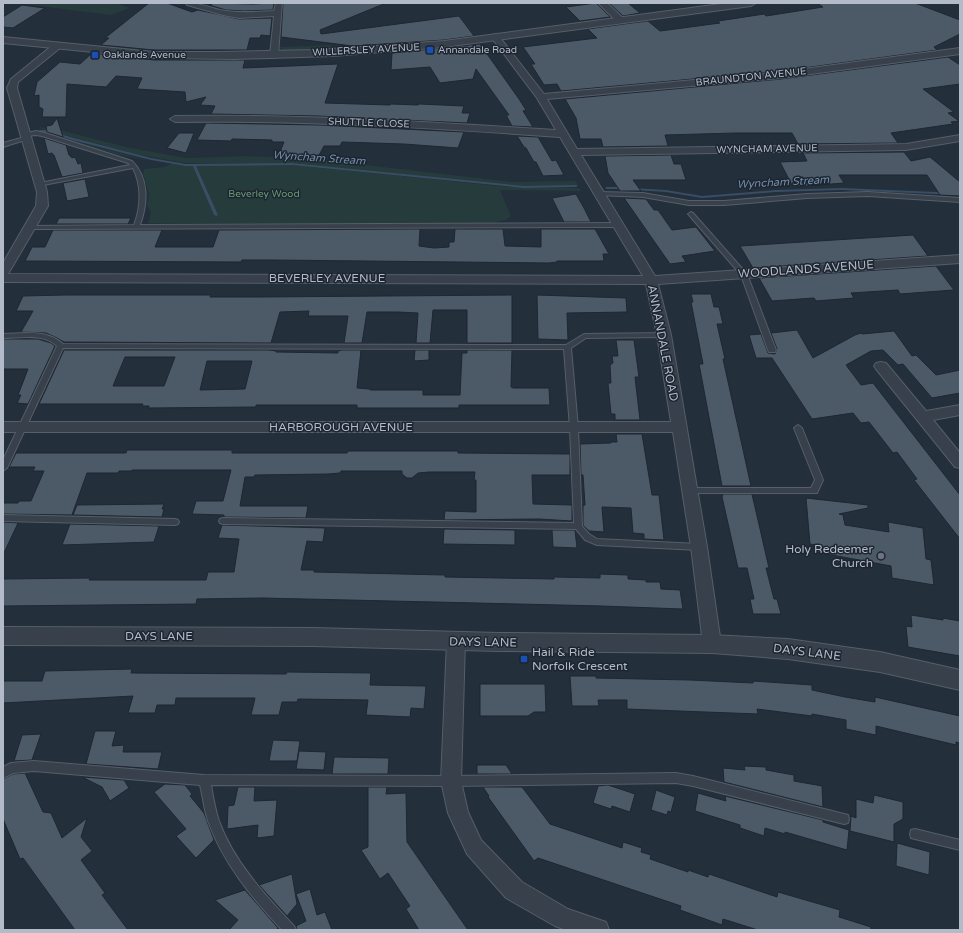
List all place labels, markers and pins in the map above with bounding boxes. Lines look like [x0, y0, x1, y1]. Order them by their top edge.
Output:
place label: Annandale Road [438, 44, 517, 56]
marker: Annandale Road [425, 45, 435, 55]
place label: Oaklands Avenue [103, 49, 186, 61]
marker: Oaklands Avenue [90, 50, 100, 60]
place label: Holy Redeemer Church [785, 542, 873, 570]
marker: Holy Redeemer Church [876, 551, 886, 561]
place label: Hail & Ride Norfolk Crescent [532, 645, 628, 673]
marker: Hail & Ride Norfolk Crescent [519, 654, 529, 664]

